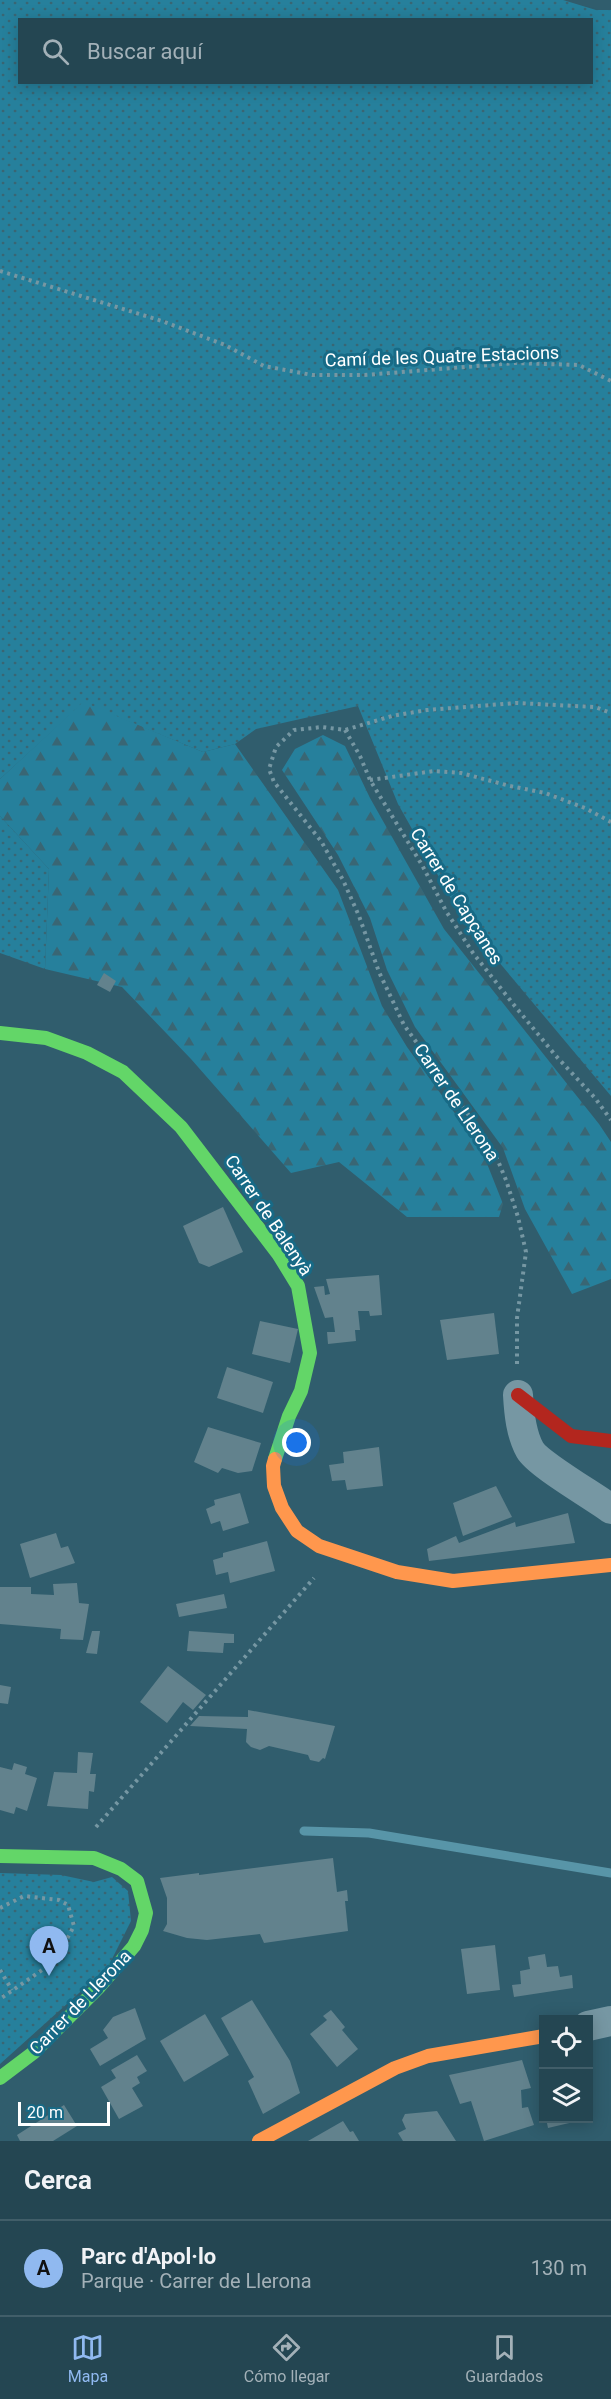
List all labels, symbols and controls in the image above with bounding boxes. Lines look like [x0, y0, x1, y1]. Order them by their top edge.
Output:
search box [18, 18, 593, 84]
icon: search [39, 35, 72, 68]
text: Buscar aquí [87, 39, 203, 64]
street label: Camí de les Quatre Estacions [324, 341, 560, 371]
street label: Carrer de Capçanes [406, 824, 508, 968]
street label: Carrer de Llerona [410, 1039, 504, 1165]
street label: Carrer de Balenyà [221, 1151, 317, 1279]
your location [282, 1428, 311, 1457]
pin: A [29, 1926, 68, 1976]
street label: Carrer de Llerona [25, 1945, 135, 2059]
map controls [539, 2015, 593, 2123]
button: locate [539, 2015, 593, 2069]
button: layers [539, 2069, 593, 2123]
scale bar [18, 2099, 110, 2126]
text: 20 m [27, 2103, 63, 2122]
text: Cerca [24, 2165, 92, 2195]
text: Parc d'Apol·lo [81, 2244, 216, 2269]
text: A [37, 2256, 50, 2280]
text: 130 m [531, 2256, 587, 2280]
text: Parque · Carrer de Llerona [81, 2269, 312, 2293]
tab: Mapa [68, 2331, 108, 2386]
tab: Cómo llegar [244, 2331, 330, 2386]
tab: Guardados [465, 2331, 543, 2386]

